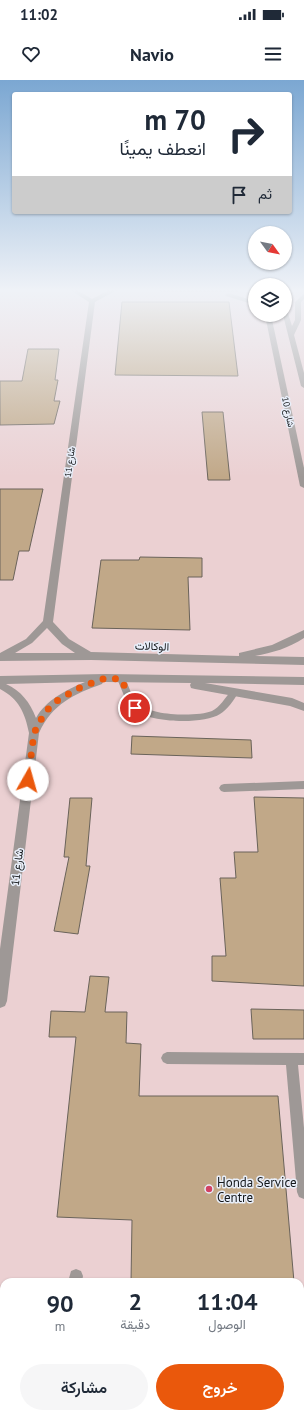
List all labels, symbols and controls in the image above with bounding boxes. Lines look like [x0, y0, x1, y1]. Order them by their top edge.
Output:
text: 11:02 [20, 5, 58, 24]
icon: heart [20, 43, 42, 65]
text: Navio [130, 43, 174, 66]
icon: menu [262, 43, 284, 65]
text: 70 m [145, 101, 206, 138]
icon: right [220, 108, 272, 160]
text: انعطف يمينًا [119, 137, 206, 160]
icon: arrive [228, 184, 250, 206]
text: ثم [258, 184, 272, 203]
north arrow [248, 226, 292, 270]
map controls [248, 226, 292, 322]
button: layers [248, 278, 292, 322]
street label: شارع 10 [279, 396, 297, 428]
street label: شارع 11 [62, 446, 78, 478]
street label: الوكالات [135, 638, 169, 654]
pin [118, 691, 152, 725]
icon: arrive [124, 697, 146, 719]
position arrow [7, 759, 49, 801]
street label: شارع 11 [8, 847, 27, 886]
place label: Honda Service Centre [217, 1174, 297, 1206]
marker: Honda Service Centre [204, 1184, 214, 1194]
text: 2 [128, 1286, 142, 1317]
text: 11:04 [197, 1286, 258, 1317]
text: 90 [46, 1288, 74, 1319]
text: دقيقة [120, 1316, 150, 1333]
text: الوصول [208, 1316, 246, 1333]
text: m [55, 1318, 65, 1335]
button: مشاركة [20, 1364, 148, 1410]
button: خروج [156, 1364, 284, 1410]

